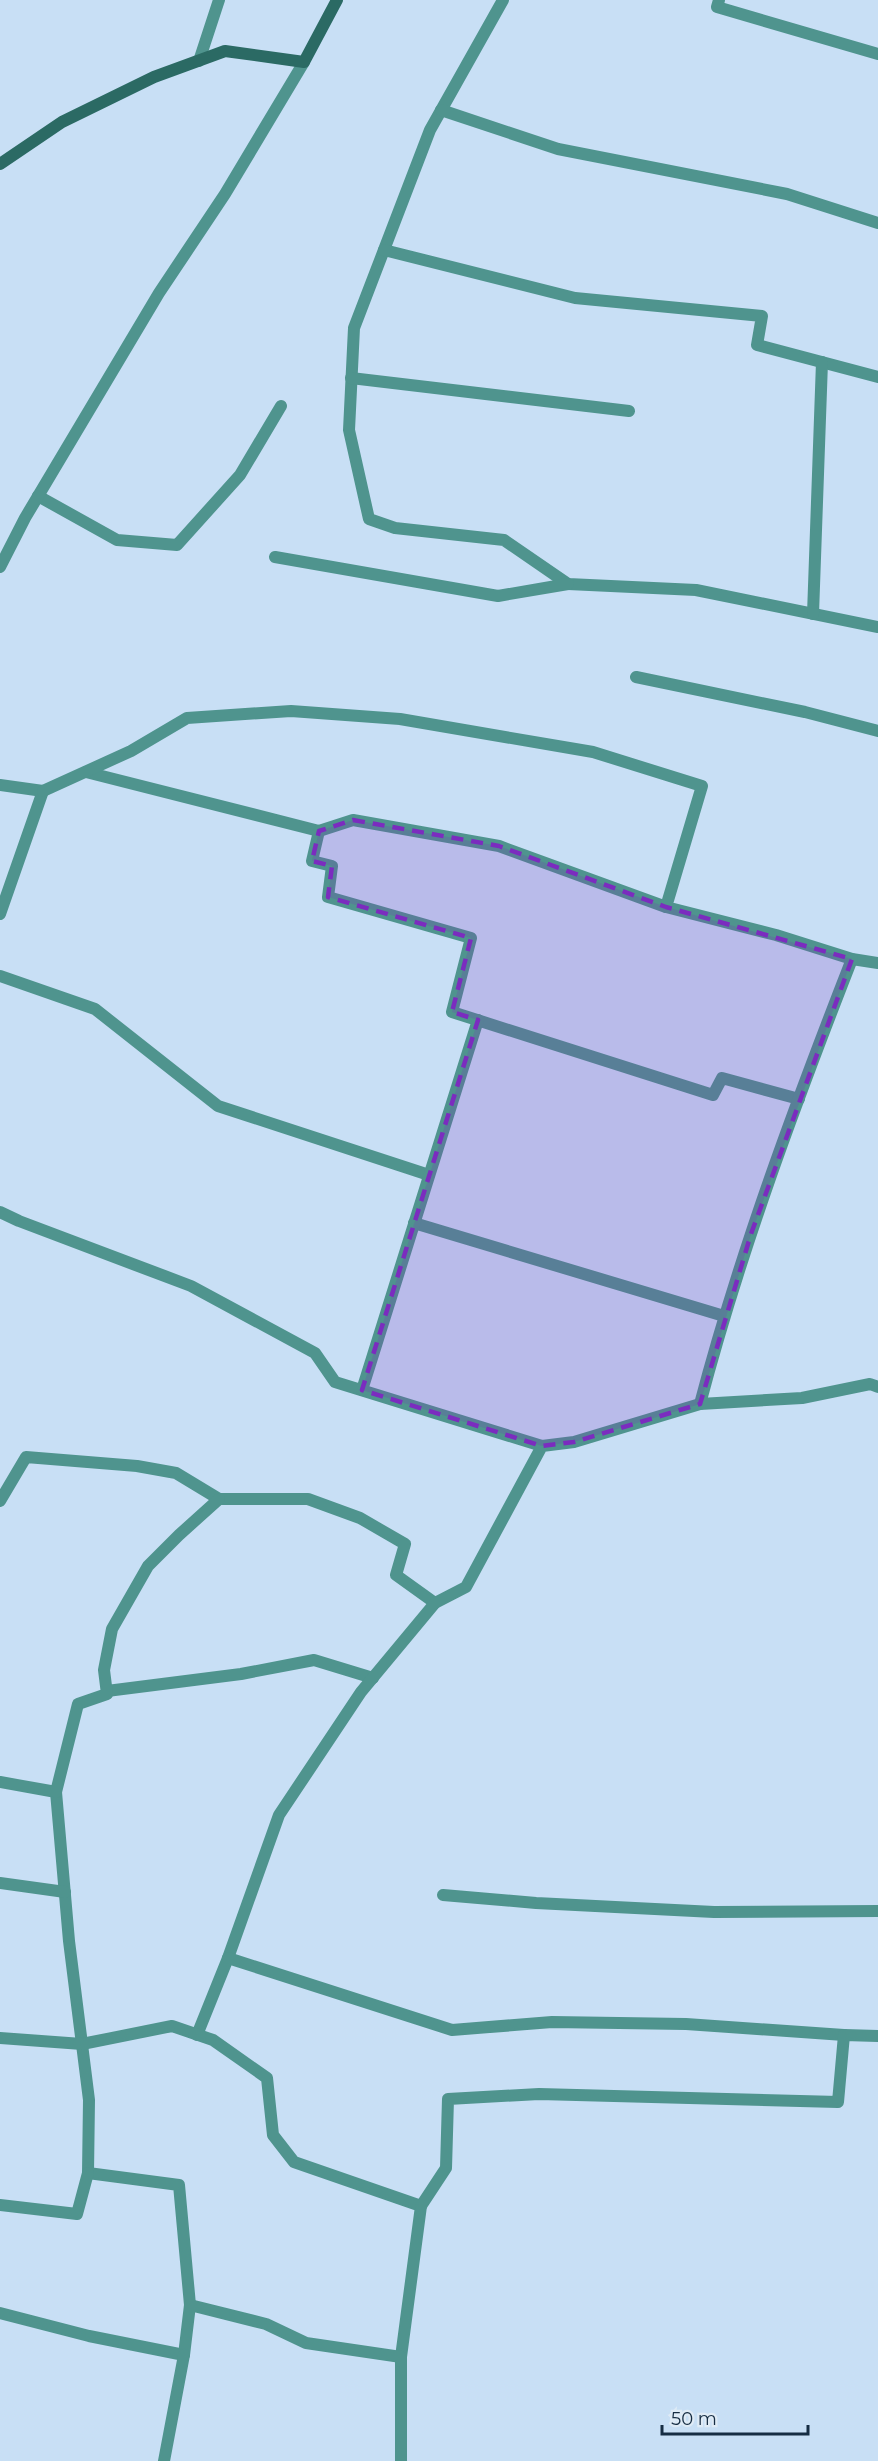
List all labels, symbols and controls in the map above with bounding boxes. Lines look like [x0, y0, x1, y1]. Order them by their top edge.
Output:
scale bar [662, 2398, 808, 2436]
text: 50 m [671, 2408, 717, 2430]

